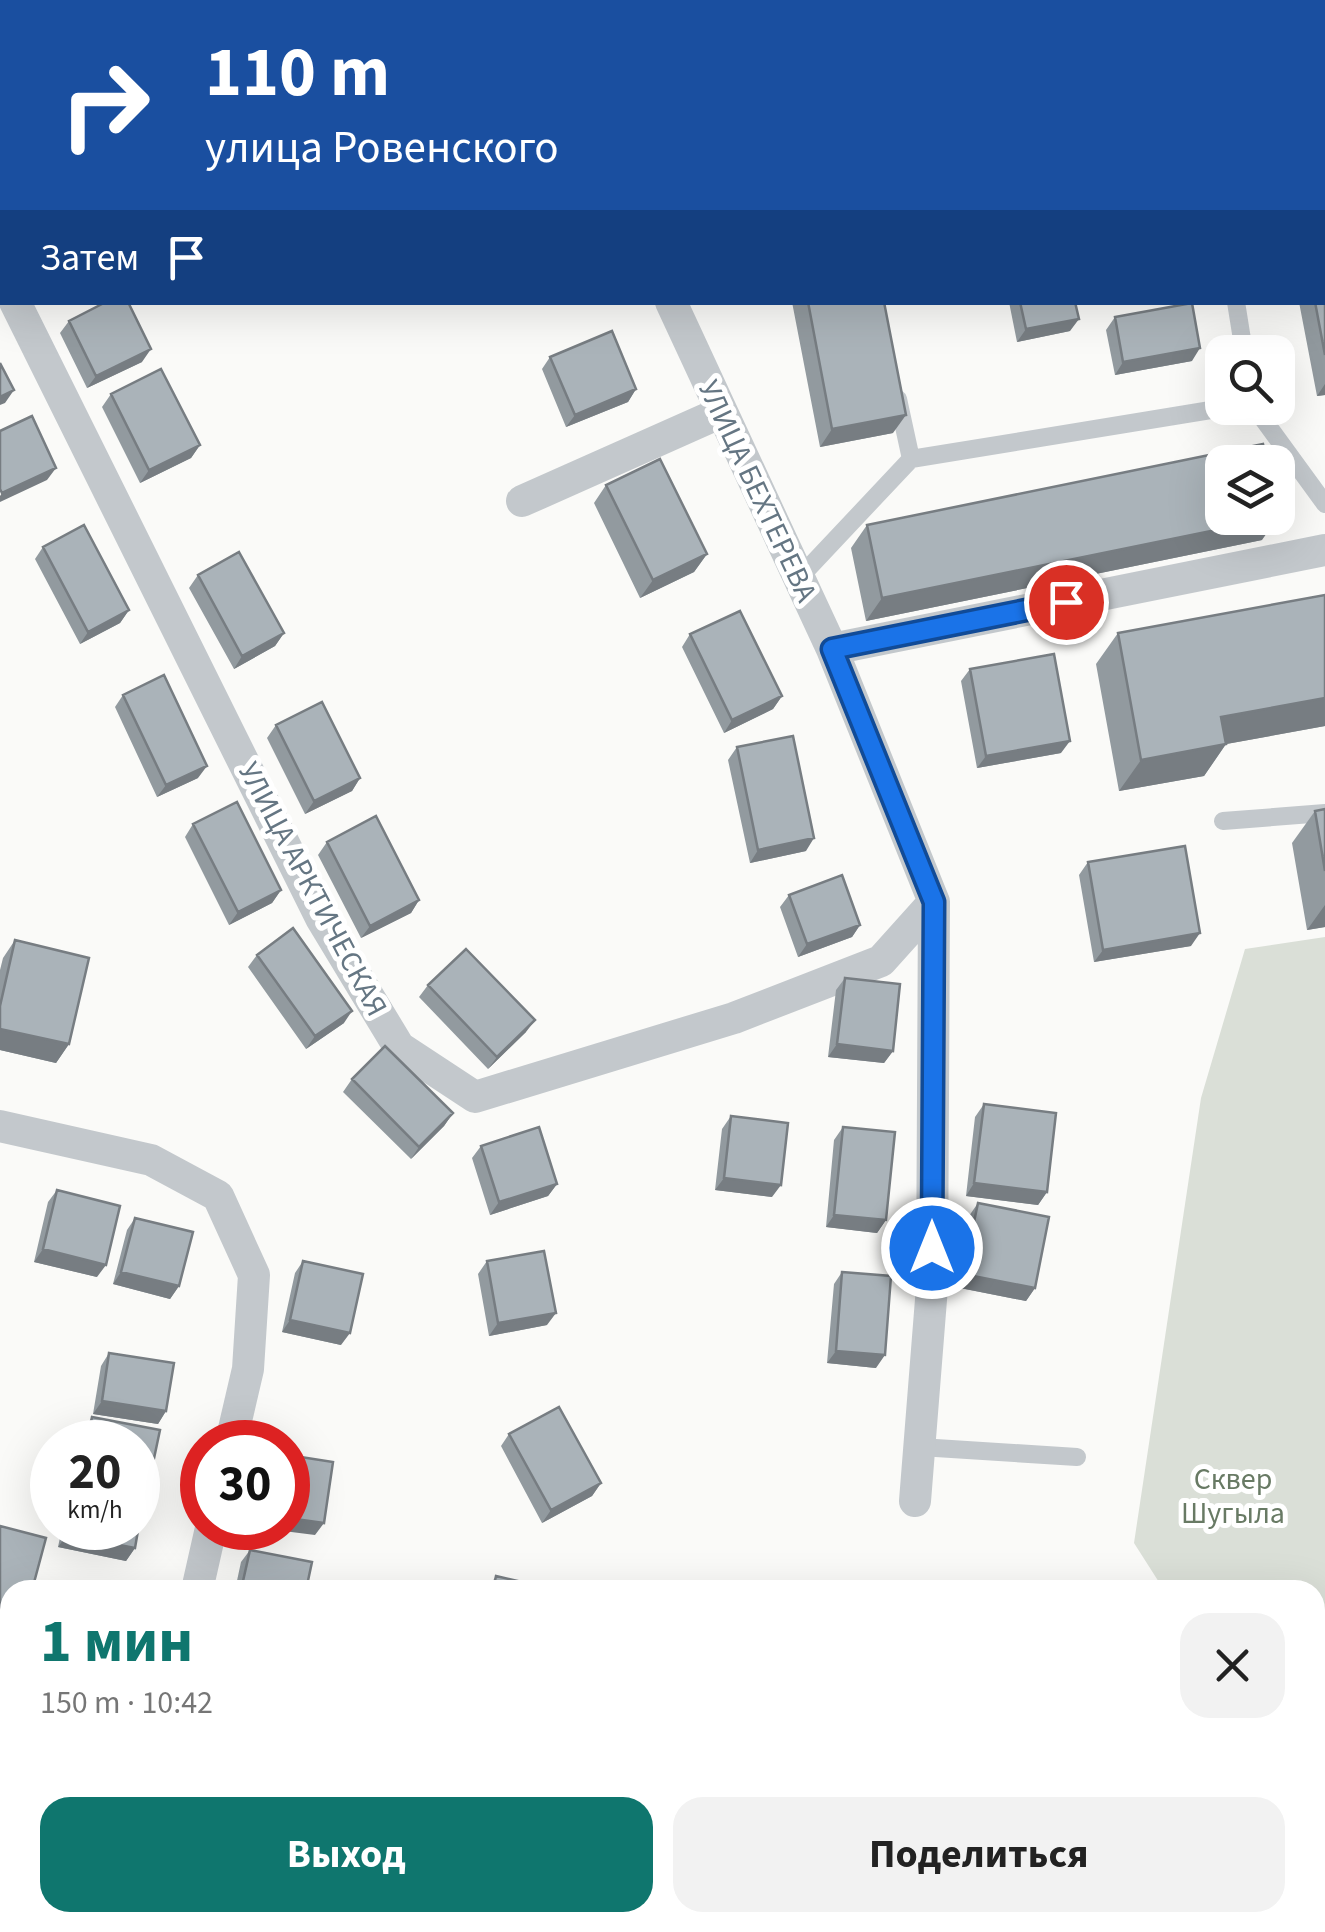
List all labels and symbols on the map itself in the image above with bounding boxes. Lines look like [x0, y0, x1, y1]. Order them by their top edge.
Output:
street label: УЛИЦА БЕХТЕРЕВА [687, 373, 828, 610]
pin [1024, 560, 1109, 645]
street label: УЛИЦА АРКТИЧЕСКАЯ [227, 755, 398, 1024]
position arrow [880, 1196, 984, 1300]
speed limit sign: 30 [180, 1420, 310, 1550]
park label: Сквер Шугыла [1181, 1458, 1285, 1535]

